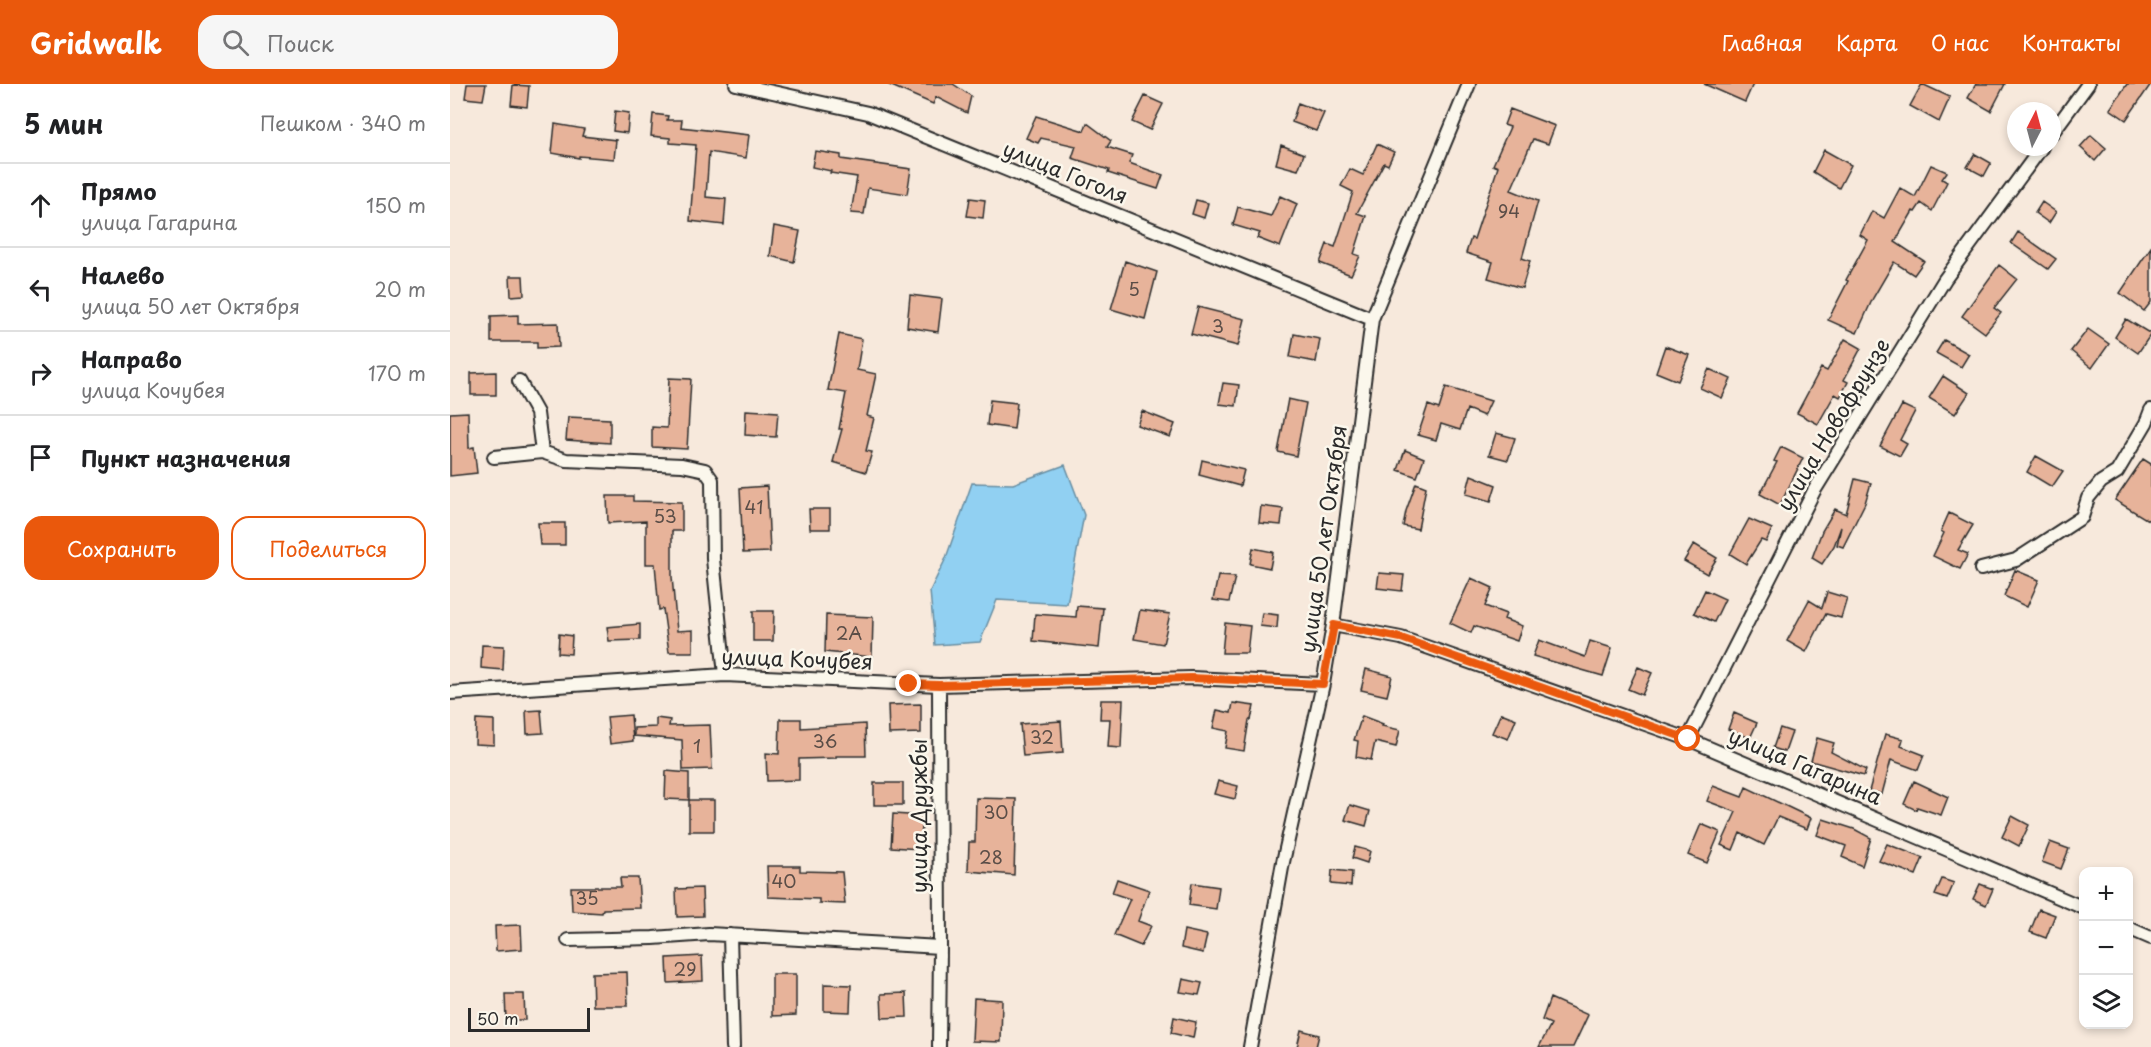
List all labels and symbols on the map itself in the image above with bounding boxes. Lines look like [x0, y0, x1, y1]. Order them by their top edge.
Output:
north arrow [2007, 102, 2061, 156]
street label: улица Гоголя [998, 132, 1133, 211]
house number: 94 [1498, 197, 1520, 224]
house number: 5 [1128, 275, 1140, 302]
house number: 3 [1212, 312, 1224, 339]
street label: улица Новофрунзе [1768, 331, 1897, 517]
street label: улица 50 лет Октября [1290, 423, 1354, 655]
house number: 41 [745, 493, 763, 520]
house number: 53 [653, 502, 677, 529]
house number: 2А [836, 619, 862, 646]
street label: улица Кочубея [721, 639, 874, 677]
route end [895, 670, 921, 696]
street label: улица Гагарина [1724, 718, 1888, 812]
house number: 32 [1030, 723, 1054, 750]
route start [1674, 725, 1700, 751]
house number: 36 [813, 727, 837, 754]
house number: 1 [693, 732, 701, 759]
street label: улица Дружбы [902, 739, 934, 893]
house number: 30 [983, 798, 1009, 825]
house number: 28 [979, 843, 1003, 870]
house number: 40 [771, 867, 797, 894]
house number: 35 [575, 884, 599, 911]
house number: 29 [674, 955, 696, 982]
scale bar [468, 1005, 590, 1032]

